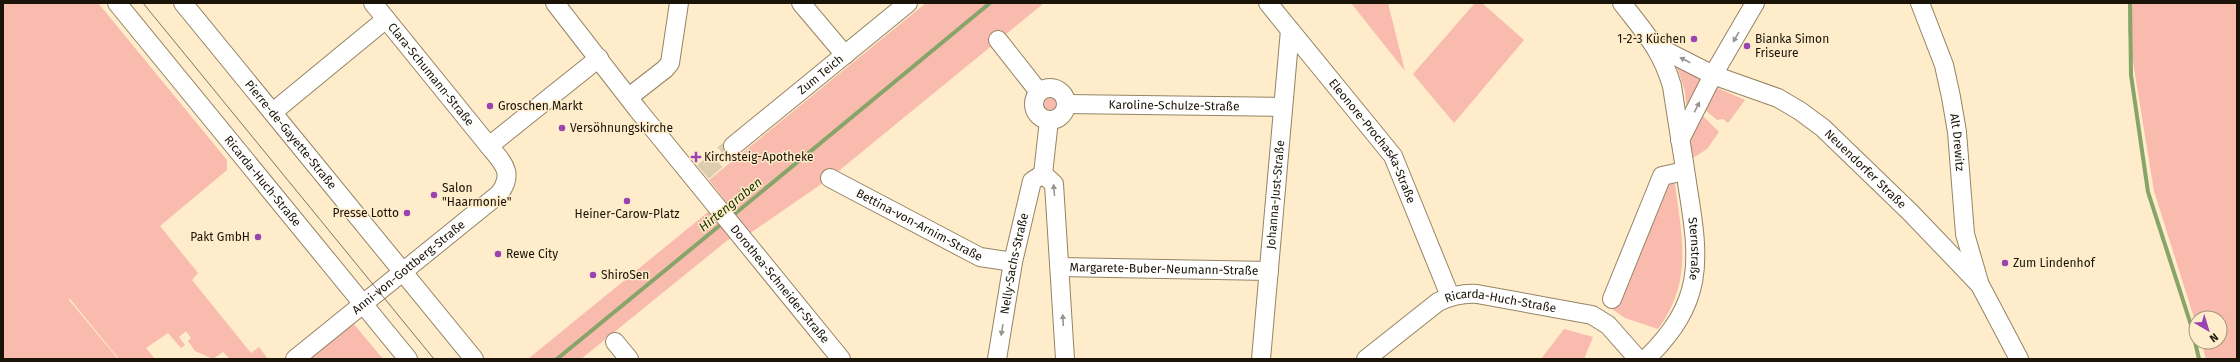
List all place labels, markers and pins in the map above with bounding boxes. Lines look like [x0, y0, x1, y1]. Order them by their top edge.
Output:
place label: 1-2-3 Küchen [1617, 32, 1686, 46]
place label: Bianka Simon Friseure [1755, 32, 1829, 60]
marker: 1-2-3 Küchen [1689, 34, 1699, 44]
marker: Bianka Simon Friseure [1742, 41, 1752, 51]
place label: Groschen Markt [498, 99, 584, 113]
marker: Groschen Markt [485, 101, 495, 111]
place label: Versöhnungskirche [570, 121, 673, 135]
marker: Versöhnungskirche [557, 123, 567, 133]
place label: Kirchsteig-Apotheke [704, 150, 814, 164]
marker: Kirchsteig-Apotheke [691, 152, 701, 162]
place label: Salon "Haarmonie" [442, 181, 512, 209]
marker: Salon "Haarmonie" [429, 190, 439, 200]
marker: Heiner-Carow-Platz [622, 196, 632, 206]
place label: Presse Lotto [332, 206, 399, 220]
place label: Heiner-Carow-Platz [575, 207, 680, 221]
marker: Presse Lotto [402, 208, 412, 218]
place label: Pakt GmbH [190, 230, 250, 244]
marker: Pakt GmbH [253, 232, 263, 242]
place label: Rewe City [506, 247, 558, 261]
marker: Rewe City [493, 249, 503, 259]
place label: Zum Lindenhof [2013, 256, 2096, 270]
marker: Zum Lindenhof [2000, 258, 2010, 268]
place label: ShiroSen [601, 268, 649, 282]
marker: ShiroSen [588, 270, 598, 280]

